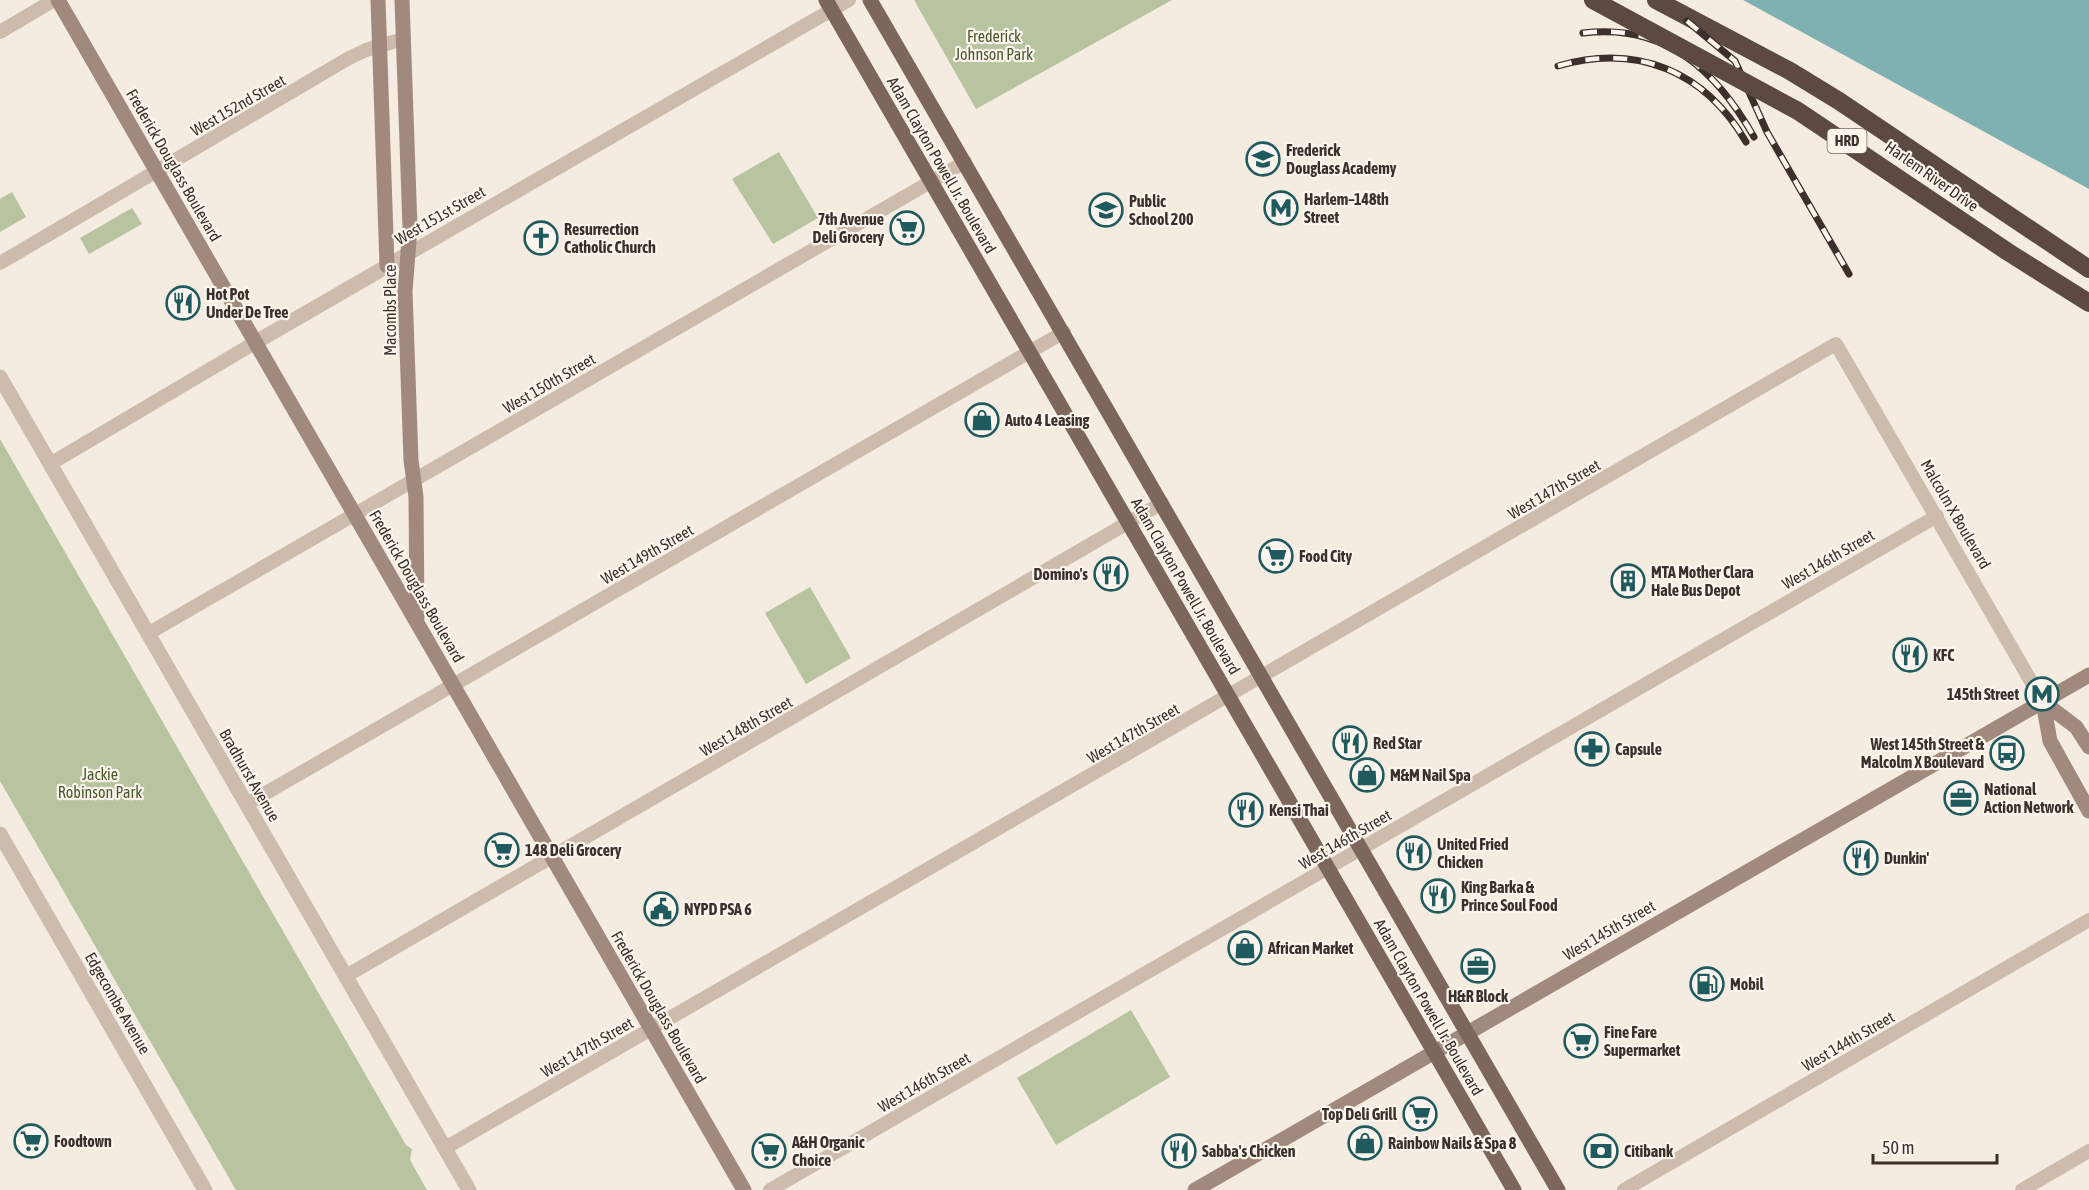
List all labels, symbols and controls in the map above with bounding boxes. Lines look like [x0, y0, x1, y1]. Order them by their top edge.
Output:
park label: Frederick Johnson Park [955, 27, 1033, 63]
street label: West 152nd Street [188, 71, 289, 139]
street label: Adam Clayton Powell Jr. Boulevard [883, 74, 1000, 257]
street label: Frederick Douglass Boulevard [122, 86, 225, 245]
road number: HRD [1828, 129, 1866, 153]
street label: Harlem River Drive [1882, 137, 1982, 215]
school or university icon: Frederick Douglass Academy [1245, 141, 1281, 177]
place label: Frederick Douglass Academy [1286, 141, 1397, 177]
street label: West 151st Street [392, 182, 489, 248]
metro station icon: Harlem–148th Street [1263, 190, 1299, 226]
place label: Harlem–148th Street [1304, 190, 1389, 226]
school or university icon: Public School 200 [1088, 192, 1124, 228]
place label: Public School 200 [1129, 192, 1194, 228]
place label: 7th Avenue Deli Grocery [812, 210, 884, 246]
supermarket icon: 7th Avenue Deli Grocery [889, 210, 925, 246]
church icon: Resurrection Catholic Church [523, 220, 559, 256]
place label: Resurrection Catholic Church [564, 220, 656, 256]
street label: Macombs Place [381, 264, 399, 356]
restaurant icon: Hot Pot Under De Tree [165, 285, 201, 321]
place label: Hot Pot Under De Tree [206, 285, 289, 321]
street label: West 150th Street [500, 349, 598, 417]
shop icon: Auto 4 Leasing [964, 402, 1000, 438]
place label: Auto 4 Leasing [1004, 411, 1089, 429]
street label: West 147th Street [1505, 455, 1603, 523]
street label: Malcolm X Boulevard [1917, 456, 1995, 572]
street label: Adam Clayton Powell Jr. Boulevard [1127, 495, 1244, 678]
street label: Frederick Douglass Boulevard [365, 507, 468, 666]
street label: West 149th Street [598, 520, 696, 588]
street label: West 146th Street [1779, 525, 1877, 593]
supermarket icon: Food City [1258, 538, 1294, 574]
place label: Food City [1299, 547, 1352, 565]
restaurant icon: Domino's [1093, 556, 1129, 592]
building icon: MTA Mother Clara Hale Bus Depot [1610, 563, 1646, 599]
place label: MTA Mother Clara Hale Bus Depot [1651, 563, 1754, 599]
place label: Domino's [1033, 565, 1088, 583]
restaurant icon: KFC [1892, 637, 1928, 673]
place label: KFC [1933, 646, 1955, 664]
metro station icon: 145th Street [2024, 676, 2060, 712]
place label: 145th Street [1947, 685, 2019, 703]
street label: West 148th Street [697, 692, 795, 760]
street label: West 147th Street [1084, 699, 1182, 767]
street label: Bradhurst Avenue [216, 725, 284, 825]
restaurant icon: Red Star [1332, 725, 1368, 761]
pharmacy icon: Capsule [1574, 731, 1610, 767]
place label: Red Star [1373, 734, 1422, 752]
place label: West 145th Street & Malcolm X Boulevard [1861, 735, 1985, 771]
bus stop icon: West 145th Street & Malcolm X Boulevard [1989, 735, 2025, 771]
place label: Capsule [1615, 740, 1662, 758]
shop icon: M&M Nail Spa [1349, 757, 1385, 793]
park label: Jackie Robinson Park [58, 765, 142, 801]
place label: M&M Nail Spa [1390, 766, 1471, 784]
office icon: National Action Network [1943, 780, 1979, 816]
place label: National Action Network [1983, 780, 2074, 816]
restaurant icon: Kensi Thai [1228, 792, 1264, 828]
place label: Kensi Thai [1269, 801, 1329, 819]
street label: West 146th Street [1296, 805, 1394, 873]
supermarket icon: 148 Deli Grocery [484, 832, 520, 868]
restaurant icon: United Fried Chicken [1396, 835, 1432, 871]
place label: United Fried Chicken [1437, 835, 1509, 871]
restaurant icon: Dunkin' [1843, 840, 1879, 876]
place label: 148 Deli Grocery [525, 841, 622, 859]
place label: Dunkin' [1884, 849, 1930, 867]
restaurant icon: King Barka & Prince Soul Food [1420, 878, 1456, 914]
place label: King Barka & Prince Soul Food [1461, 878, 1558, 914]
public building icon: NYPD PSA 6 [643, 891, 679, 927]
street label: West 145th Street [1560, 896, 1658, 964]
place label: NYPD PSA 6 [684, 900, 752, 918]
street label: Adam Clayton Powell Jr. Boulevard [1370, 916, 1487, 1099]
street label: Frederick Douglass Boulevard [607, 928, 710, 1087]
shop icon: African Market [1227, 930, 1263, 966]
place label: African Market [1267, 939, 1354, 957]
office icon: H&R Block [1460, 948, 1496, 984]
street label: Edgecombe Avenue [81, 949, 154, 1058]
fuel station icon: Mobil [1689, 966, 1725, 1002]
place label: Mobil [1730, 975, 1765, 993]
place label: H&R Block [1448, 987, 1509, 1005]
street label: West 144th Street [1799, 1007, 1897, 1075]
street label: West 147th Street [538, 1013, 636, 1081]
supermarket icon: Fine Fare Supermarket [1563, 1023, 1599, 1059]
place label: Fine Fare Supermarket [1604, 1023, 1681, 1059]
street label: West 146th Street [875, 1048, 973, 1116]
supermarket icon: Top Deli Grill [1402, 1096, 1438, 1132]
place label: Top Deli Grill [1322, 1105, 1398, 1123]
supermarket icon: Foodtown [13, 1123, 49, 1159]
shop icon: Rainbow Nails & Spa 8 [1347, 1125, 1383, 1161]
scale bar [1873, 1127, 1998, 1165]
place label: Foodtown [54, 1132, 112, 1150]
supermarket icon: A&H Organic Choice [751, 1133, 787, 1169]
place label: A&H Organic Choice [791, 1133, 865, 1169]
restaurant icon: Sabba's Chicken [1161, 1133, 1197, 1169]
bank icon: Citibank [1583, 1133, 1619, 1169]
place label: Rainbow Nails & Spa 8 [1388, 1134, 1517, 1152]
text: 50 m [1882, 1137, 1914, 1158]
place label: Sabba's Chicken [1202, 1142, 1296, 1160]
place label: Citibank [1624, 1142, 1674, 1160]

